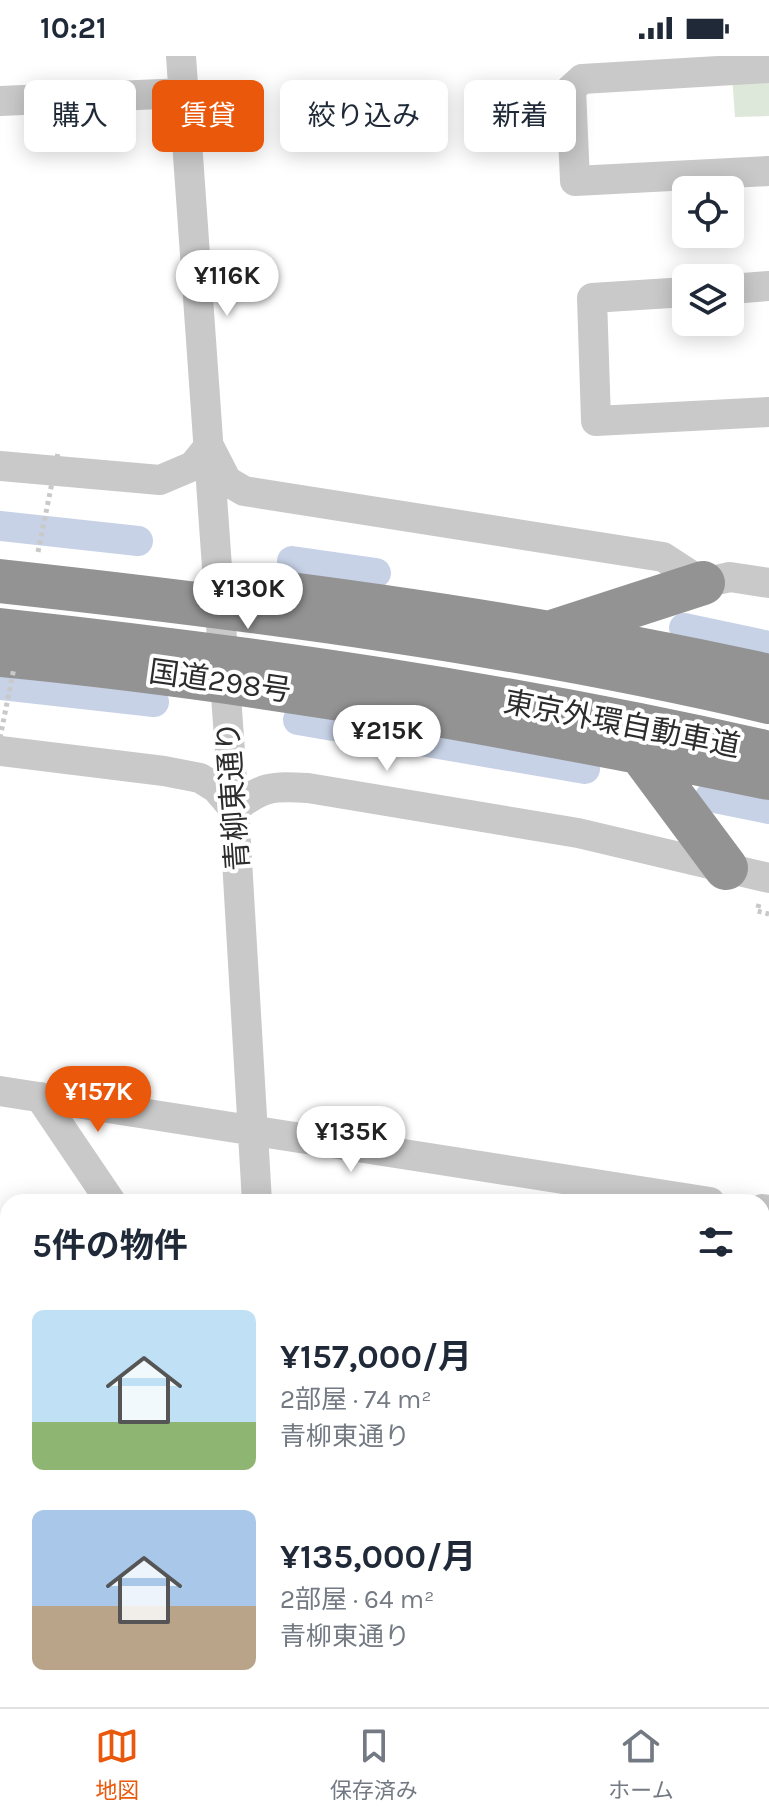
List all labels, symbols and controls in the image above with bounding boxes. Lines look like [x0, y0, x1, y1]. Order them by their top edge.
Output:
text: 10:21 [40, 10, 107, 46]
chip: 購入 [24, 80, 136, 152]
chip: 賃貸 [152, 80, 264, 152]
chip: 絞り込み [280, 80, 448, 152]
chip: 新着 [464, 80, 576, 152]
map controls [672, 176, 744, 336]
button: locate [672, 176, 744, 248]
pin: ¥116K [171, 250, 283, 318]
text: ¥116K [194, 260, 260, 291]
button: layers [672, 264, 744, 336]
pin: ¥130K [192, 563, 304, 631]
text: ¥130K [211, 573, 285, 604]
street label: 国道298号 [147, 653, 293, 709]
street label: 東京外環自動車道 [501, 683, 743, 765]
pin: ¥215K [331, 705, 443, 773]
text: ¥215K [351, 715, 423, 746]
street label: 青柳東通り [210, 720, 256, 872]
pin: ¥157K [42, 1066, 154, 1134]
text: ¥157K [63, 1076, 133, 1107]
pin: ¥135K [295, 1106, 407, 1174]
text: ¥135K [315, 1116, 387, 1147]
icon: filters [694, 1220, 738, 1264]
text: 5件の物件 [32, 1226, 188, 1266]
text: ¥157,000/月 [280, 1337, 472, 1377]
icon: home [96, 1342, 192, 1438]
text: 2部屋 · 74 m² [280, 1384, 432, 1415]
text: 青柳東通り [280, 1421, 410, 1452]
text: ¥135,000/月 [280, 1537, 476, 1577]
icon: home [96, 1542, 192, 1638]
text: 2部屋 · 64 m² [280, 1584, 434, 1615]
text: 青柳東通り [280, 1621, 410, 1652]
tab: 地図 [95, 1724, 139, 1804]
tab: 保存済み [330, 1724, 418, 1804]
tab: ホーム [608, 1724, 674, 1804]

